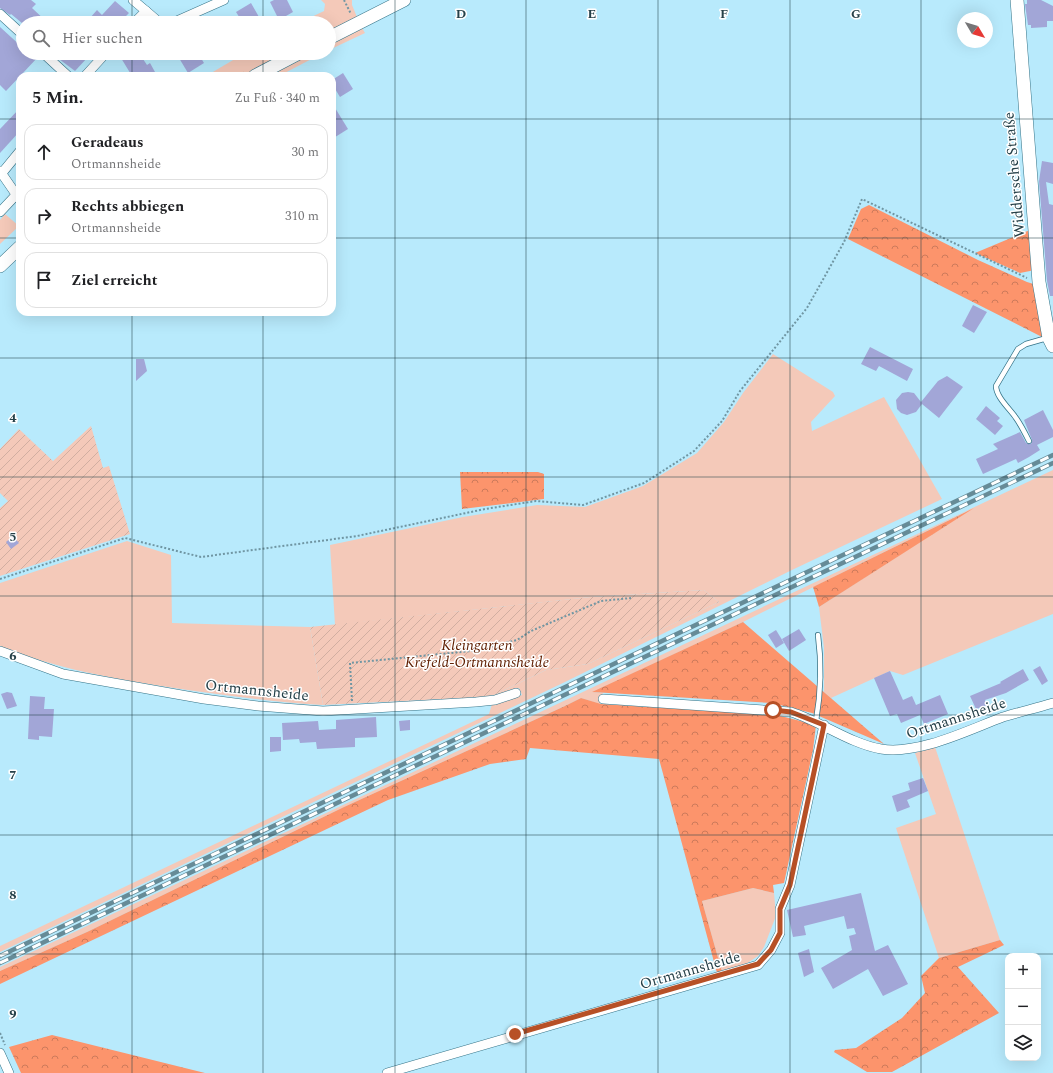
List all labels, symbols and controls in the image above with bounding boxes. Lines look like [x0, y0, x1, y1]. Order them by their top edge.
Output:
text: D [456, 4, 466, 24]
text: E [588, 4, 597, 24]
text: F [720, 4, 728, 24]
text: G [851, 4, 861, 24]
north arrow [957, 12, 993, 48]
search box [16, 16, 336, 60]
icon: search [30, 27, 52, 49]
text: Hier suchen [62, 27, 143, 50]
text: 5 Min. [32, 85, 83, 111]
text: Zu Fuß · 340 m [234, 88, 320, 108]
street label: Widdersche Straße [998, 111, 1031, 239]
text: Geradeaus [71, 131, 143, 154]
icon: ahead [33, 141, 55, 163]
text: 30 m [292, 142, 319, 162]
text: Ortmannsheide [71, 154, 161, 174]
text: Rechts abbiegen [71, 195, 184, 218]
icon: right [33, 205, 55, 227]
text: 310 m [285, 206, 319, 226]
text: Ortmannsheide [71, 218, 161, 238]
icon: arrive [33, 269, 55, 291]
text: Ziel erreicht [71, 269, 157, 292]
text: 4 [9, 408, 17, 428]
text: 5 [9, 527, 17, 547]
park label: Kleingarten Krefeld-Ortmannsheide [405, 634, 549, 674]
text: 6 [9, 646, 17, 666]
street label: Ortmannsheide [204, 674, 310, 707]
street label: Ortmannsheide [903, 691, 1009, 745]
route start [764, 701, 782, 719]
text: 7 [9, 765, 17, 785]
text: 8 [9, 885, 17, 905]
street label: Ortmannsheide [637, 945, 743, 996]
map controls [1005, 953, 1041, 1061]
button: + [1005, 953, 1041, 989]
button: − [1005, 989, 1041, 1025]
text: 9 [9, 1004, 17, 1024]
route end [506, 1025, 524, 1043]
button: layers [1005, 1025, 1041, 1061]

